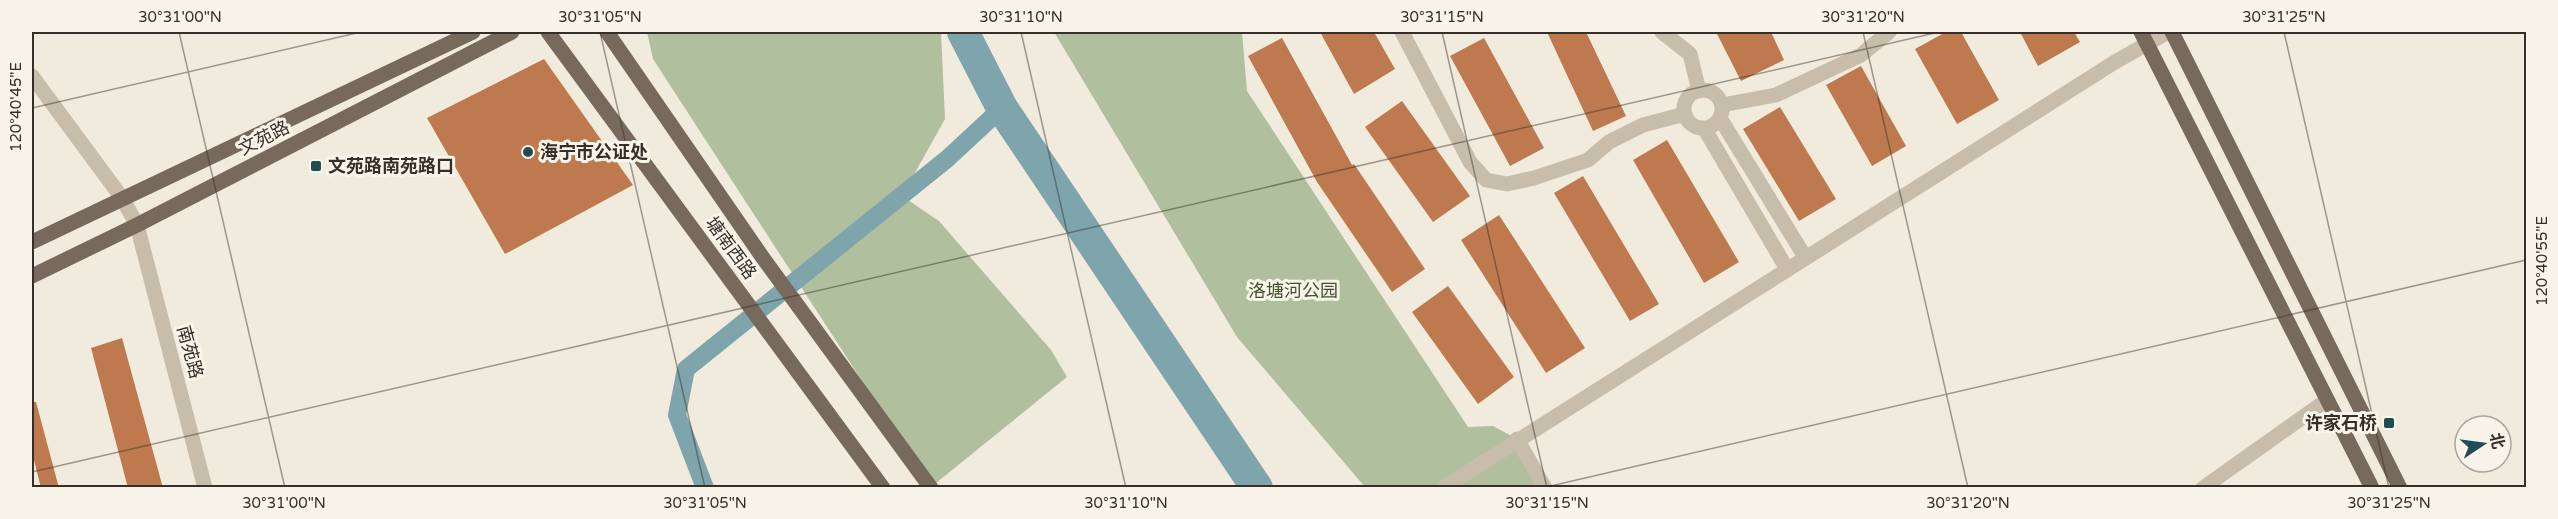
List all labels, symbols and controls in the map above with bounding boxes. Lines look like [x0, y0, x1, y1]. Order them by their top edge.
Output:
text: 30°31'00"N [138, 8, 222, 26]
text: 30°31'05"N [558, 8, 642, 26]
text: 30°31'10"N [979, 8, 1063, 26]
text: 30°31'15"N [1400, 8, 1484, 26]
text: 30°31'20"N [1821, 8, 1905, 26]
text: 30°31'25"N [2242, 8, 2326, 26]
text: 120°40'45"E [7, 62, 25, 152]
street label: 文苑路 [235, 116, 293, 160]
place label: 海宁市公证处 [540, 141, 648, 163]
marker: 海宁市公证处 [521, 145, 535, 159]
place label: 文苑路南苑路口 [328, 155, 454, 177]
marker: 文苑路南苑路口 [309, 159, 323, 173]
street label: 塘南西路 [701, 212, 761, 284]
text: 120°40'55"E [2533, 216, 2551, 306]
park label: 洛塘河公园 [1248, 280, 1338, 302]
street label: 南苑路 [172, 323, 208, 381]
place label: 许家石桥 [2305, 412, 2377, 434]
north arrow [2453, 414, 2513, 474]
marker: 许家石桥 [2382, 416, 2396, 430]
text: 北 [2485, 431, 2508, 451]
text: 30°31'00"N [242, 494, 326, 512]
text: 30°31'05"N [663, 494, 747, 512]
text: 30°31'10"N [1084, 494, 1168, 512]
text: 30°31'15"N [1505, 494, 1589, 512]
text: 30°31'20"N [1926, 494, 2010, 512]
text: 30°31'25"N [2347, 494, 2431, 512]

